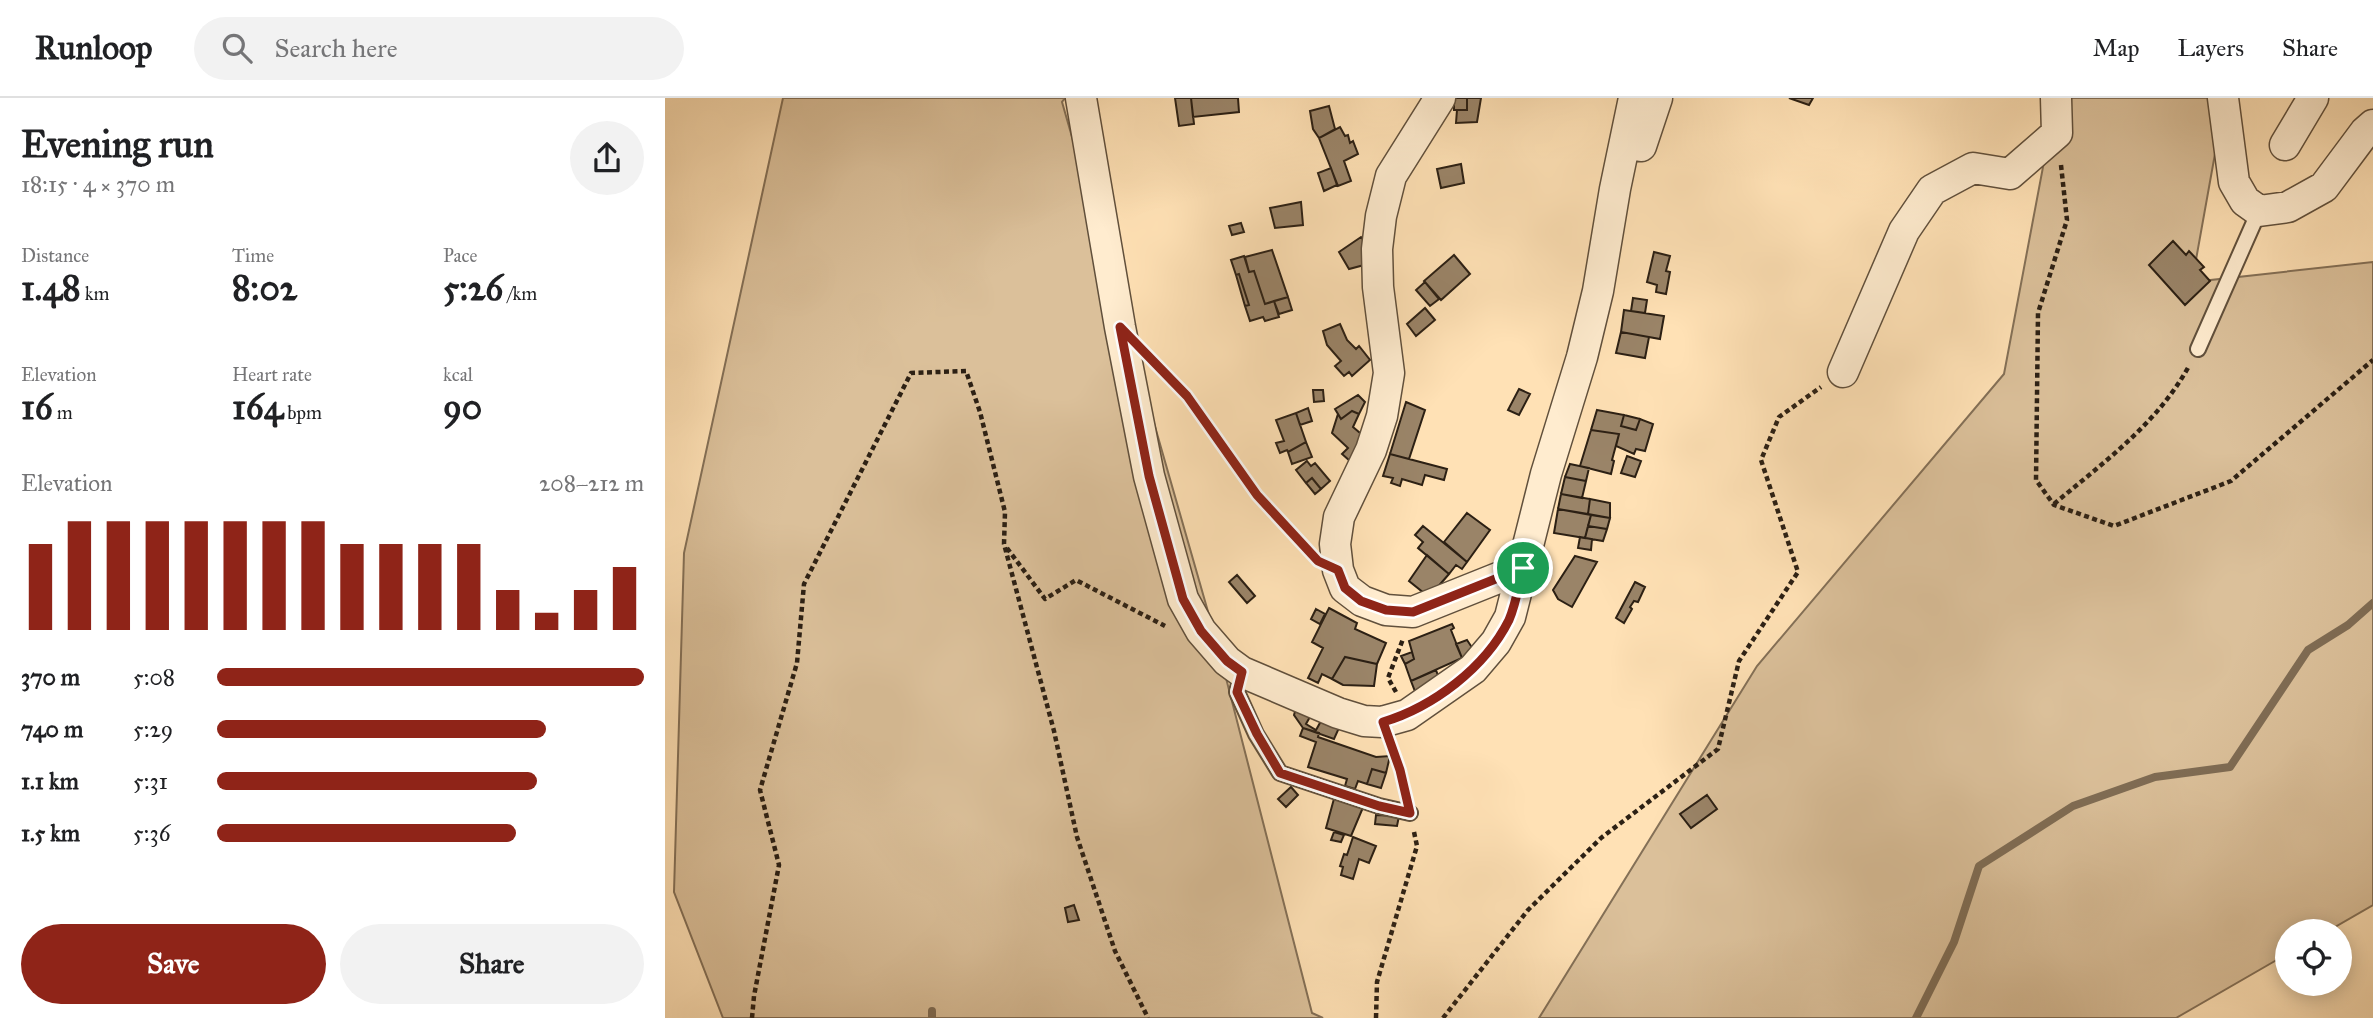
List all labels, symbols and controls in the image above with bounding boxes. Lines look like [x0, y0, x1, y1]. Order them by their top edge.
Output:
search box [194, 17, 684, 80]
text: Runloop [35, 28, 152, 68]
icon: search [218, 29, 256, 67]
text: Search here [274, 32, 397, 64]
text: Map [2093, 33, 2140, 63]
text: Layers [2178, 33, 2244, 63]
text: Share [2282, 33, 2338, 63]
text: Evening run [21, 121, 214, 167]
button: share [570, 121, 644, 195]
text: 18:15 · 4 × 370 m [21, 170, 175, 198]
text: Distance [21, 244, 89, 267]
text: Time [232, 244, 274, 267]
text: Pace [443, 244, 477, 267]
text: 1.48 [21, 267, 81, 310]
text: 8:02 [232, 267, 297, 310]
text: 5:26 [443, 267, 503, 310]
text: km [81, 282, 109, 305]
text: /km [503, 282, 537, 305]
text: Elevation [21, 363, 96, 386]
text: Heart rate [232, 363, 312, 386]
text: kcal [443, 363, 473, 386]
text: 16 [21, 386, 53, 429]
text: 164 [232, 386, 283, 429]
text: 90 [443, 386, 482, 429]
text: m [53, 401, 73, 424]
text: bpm [283, 401, 322, 424]
text: Elevation [21, 469, 112, 497]
text: 208–212 m [539, 469, 644, 497]
pin [1493, 538, 1553, 598]
icon: arrive [1504, 549, 1542, 587]
text: 370 m [21, 663, 80, 691]
text: 5:08 [133, 663, 175, 691]
text: 740 m [21, 715, 83, 743]
text: 5:29 [133, 715, 173, 743]
text: 1.1 km [21, 767, 79, 795]
text: 5:31 [133, 767, 168, 795]
text: 1.5 km [21, 819, 80, 847]
text: 5:36 [133, 819, 170, 847]
map controls [2275, 919, 2352, 996]
button: locate [2275, 919, 2352, 996]
button: Save [21, 924, 326, 1004]
button: Share [340, 924, 644, 1004]

